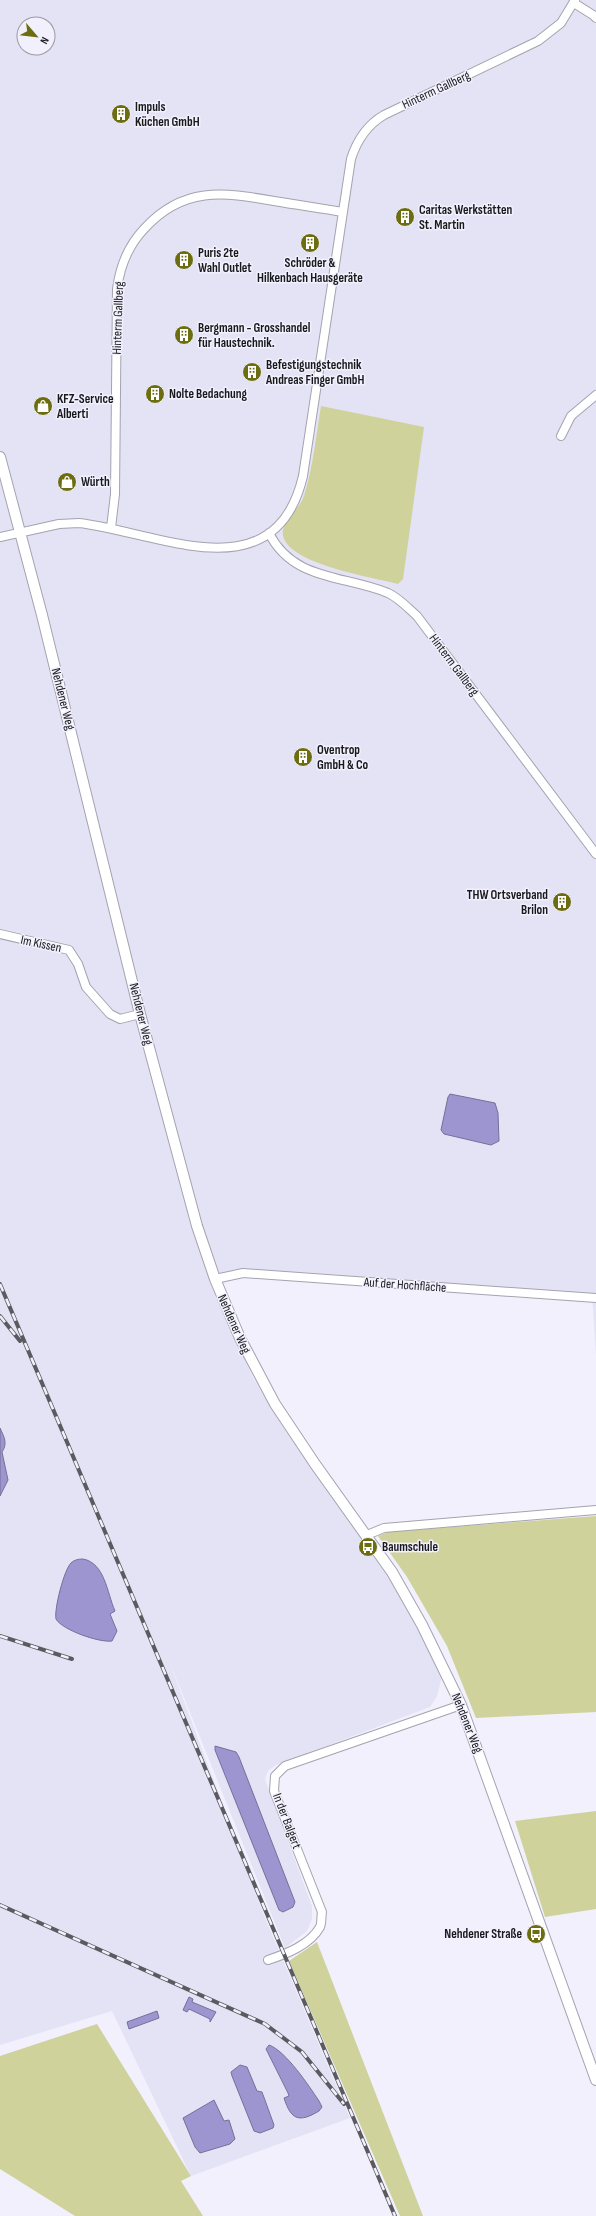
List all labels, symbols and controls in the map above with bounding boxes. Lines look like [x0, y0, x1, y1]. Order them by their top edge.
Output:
north arrow [16, 16, 56, 56]
text: N [37, 35, 52, 46]
street label: Hinterm Gallberg [399, 67, 473, 113]
place label: Impuls Küchen GmbH [135, 99, 200, 130]
building icon: Impuls Küchen GmbH [110, 103, 132, 125]
place label: Caritas Werkstätten St. Martin [419, 202, 512, 233]
building icon: Caritas Werkstätten St. Martin [394, 206, 416, 228]
building icon: Schröder & Hilkenbach Hausgeräte [299, 232, 321, 254]
place label: Puris 2te Wahl Outlet [198, 245, 252, 276]
building icon: Puris 2te Wahl Outlet [173, 249, 195, 271]
place label: Schröder & Hilkenbach Hausgeräte [257, 255, 363, 286]
street label: Hinterm Gallberg [109, 281, 127, 355]
place label: Bergmann - Grosshandel für Haustechnik. [198, 320, 311, 351]
building icon: Bergmann - Grosshandel für Haustechnik. [173, 324, 195, 346]
place label: Befestigungstechnik Andreas Finger GmbH [265, 357, 365, 388]
building icon: Befestigungstechnik Andreas Finger GmbH [241, 361, 263, 383]
building icon: Nolte Bedachung [144, 383, 166, 405]
place label: Nolte Bedachung [169, 386, 248, 402]
place label: KFZ-Service Alberti [56, 391, 114, 422]
shop icon: KFZ-Service Alberti [32, 395, 54, 417]
shop icon: Würth [56, 471, 78, 493]
place label: Würth [81, 474, 110, 490]
street label: Hinterm Gallberg [426, 631, 482, 699]
street label: Nehdener Weg [48, 666, 78, 732]
place label: Oventrop GmbH & Co [317, 742, 369, 773]
building icon: Oventrop GmbH & Co [292, 746, 314, 768]
place label: THW Ortsverband Brilon [467, 887, 548, 918]
building icon: THW Ortsverband Brilon [551, 891, 573, 913]
street label: Im Kissen [19, 932, 63, 956]
street label: Nehdener Weg [126, 981, 156, 1047]
street label: Auf der Hochfläche [362, 1274, 447, 1296]
street label: Nehdener Weg [214, 1292, 254, 1356]
bus stop icon: Baumschule [357, 1536, 379, 1558]
place label: Baumschule [382, 1539, 438, 1555]
street label: Nehdener Weg [448, 1691, 486, 1755]
street label: In der Balgert [269, 1791, 305, 1851]
bus stop icon: Nehdener Straße [525, 1923, 547, 1945]
place label: Nehdener Straße [444, 1926, 522, 1942]

